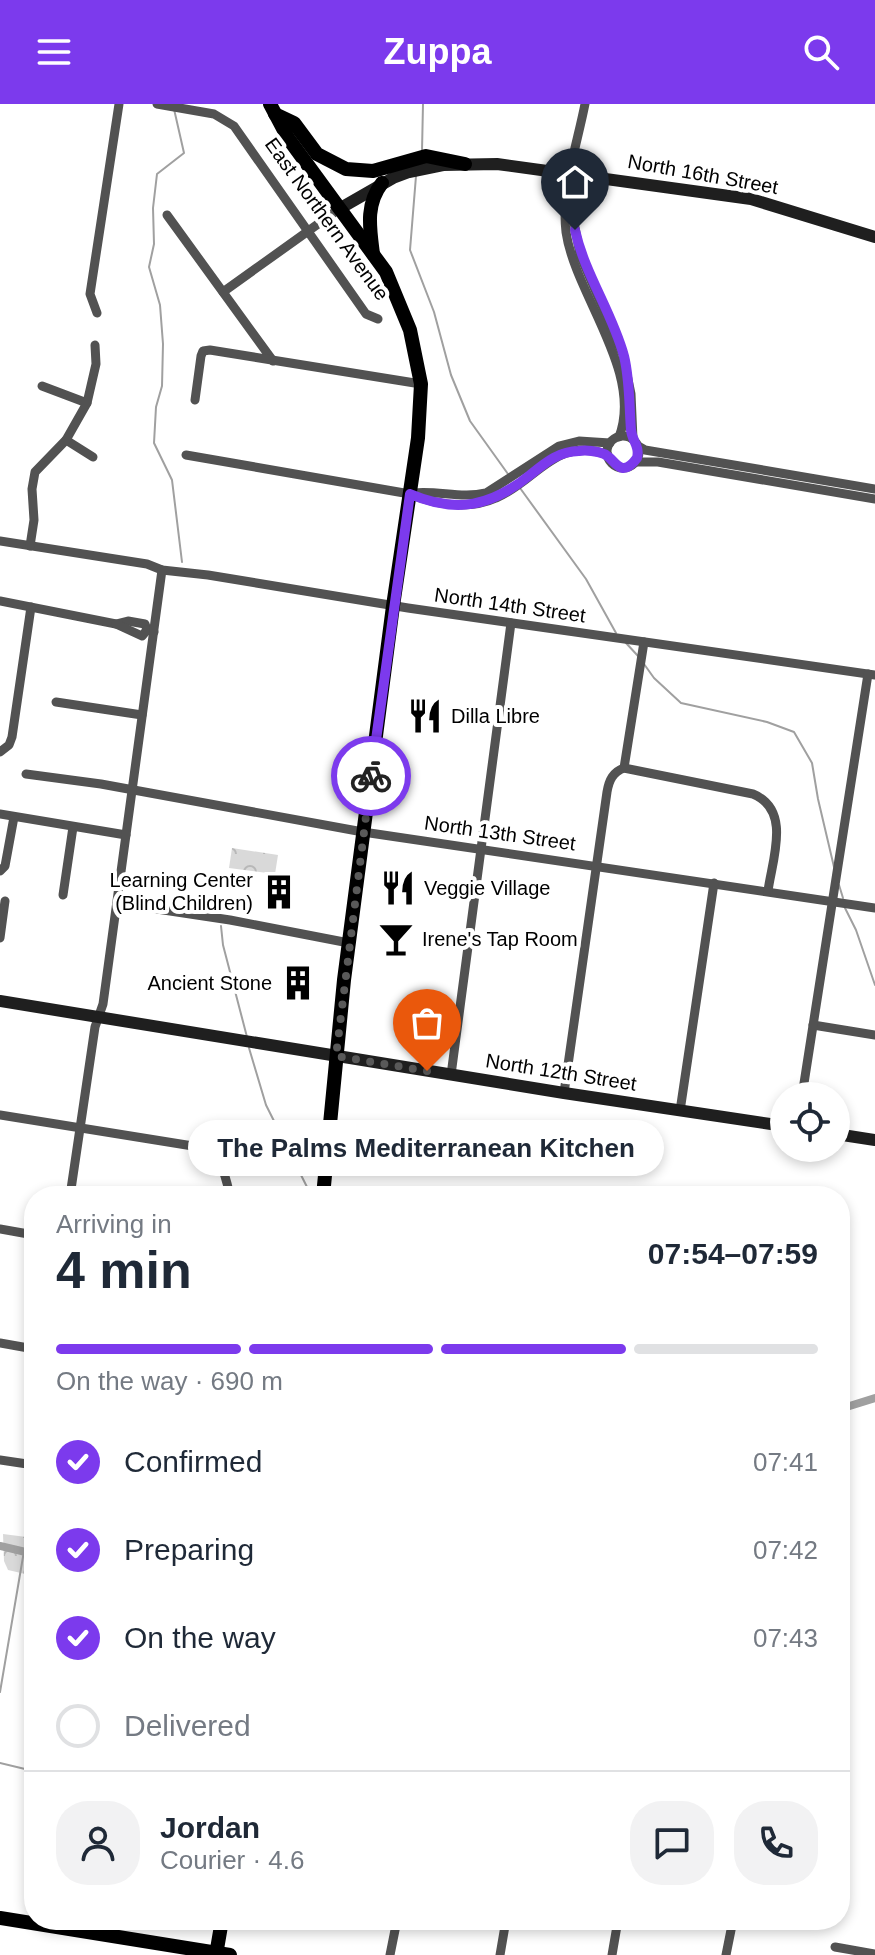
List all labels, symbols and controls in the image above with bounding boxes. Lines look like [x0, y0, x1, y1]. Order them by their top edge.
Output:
icon: menu [32, 30, 76, 74]
icon: search [799, 30, 843, 74]
text: Zuppa [384, 31, 491, 72]
street label: East Northern Avenue [261, 134, 393, 304]
pin [541, 148, 609, 230]
street label: North 16th Street [626, 150, 780, 198]
icon: home [553, 160, 597, 204]
street label: North 14th Street [433, 584, 587, 627]
restaurant icon: Dilla Libre [406, 697, 444, 735]
place label: Dilla Libre [451, 705, 540, 727]
courier [331, 736, 411, 816]
icon: bike [349, 754, 393, 798]
street label: North 13th Street [423, 812, 577, 855]
place label: Learning Center (Blind Children) [110, 869, 253, 914]
restaurant icon: Veggie Village [379, 869, 417, 907]
building icon: Learning Center (Blind Children) [260, 873, 298, 911]
place label: Veggie Village [424, 877, 550, 899]
bar icon: Irene's Tap Room [377, 920, 415, 958]
place label: Irene's Tap Room [422, 928, 578, 950]
building icon: Ancient Stone [279, 964, 317, 1002]
place label: Ancient Stone [147, 972, 272, 994]
pin [393, 989, 461, 1071]
icon: bag [405, 1001, 449, 1045]
street label: North 12th Street [484, 1049, 638, 1095]
map controls [770, 1082, 850, 1162]
button: locate [770, 1082, 850, 1162]
callout: The Palms Mediterranean Kitchen [189, 1119, 665, 1175]
text: The Palms Mediterranean Kitchen [217, 1133, 635, 1163]
text: Arriving in [56, 1209, 172, 1239]
text: 07:54–07:59 [648, 1237, 818, 1270]
text: 4 min [56, 1241, 192, 1299]
text: On the way · 690 m [56, 1366, 283, 1396]
icon: check [56, 1440, 100, 1484]
text: Confirmed [124, 1445, 262, 1478]
text: 07:41 [753, 1447, 818, 1477]
icon: check [56, 1528, 100, 1572]
text: Preparing [124, 1533, 254, 1566]
text: 07:42 [753, 1535, 818, 1565]
icon: check [56, 1616, 100, 1660]
text: On the way [124, 1621, 276, 1654]
text: 07:43 [753, 1623, 818, 1653]
text: Delivered [124, 1709, 251, 1742]
button: person [56, 1801, 140, 1885]
button: chat [630, 1801, 714, 1885]
button: phone [734, 1801, 818, 1885]
text: Jordan [160, 1811, 260, 1844]
text: Courier · 4.6 [160, 1845, 305, 1875]

